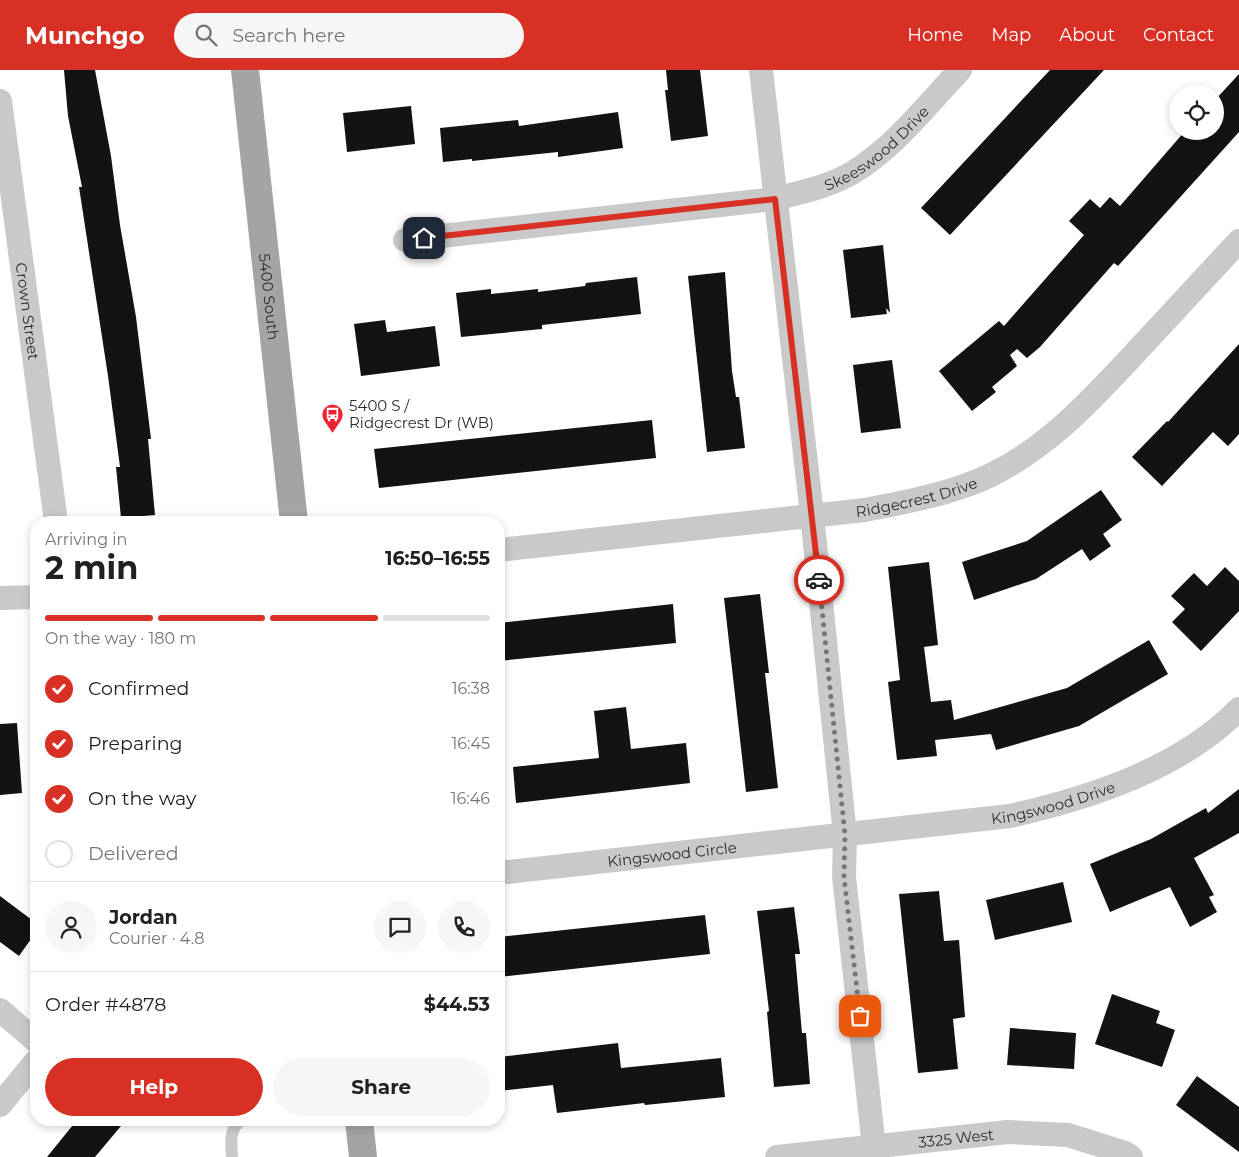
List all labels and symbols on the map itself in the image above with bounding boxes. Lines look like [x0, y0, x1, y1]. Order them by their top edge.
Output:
street label: Skeeswood Drive [821, 102, 932, 194]
pin [403, 217, 445, 259]
street label: 5400 South [255, 252, 284, 341]
street label: Crown Street [12, 261, 44, 361]
place label: 5400 S / Ridgecrest Dr (WB) [349, 396, 494, 432]
bus stop icon: 5400 S / Ridgecrest Dr (WB) [321, 402, 345, 433]
street label: Ridgecrest Drive [855, 473, 980, 520]
courier [794, 555, 844, 605]
street label: Kingswood Drive [990, 777, 1117, 828]
street label: Kingswood Circle [606, 837, 738, 870]
pin [839, 995, 881, 1037]
street label: 3325 West [917, 1124, 995, 1151]

